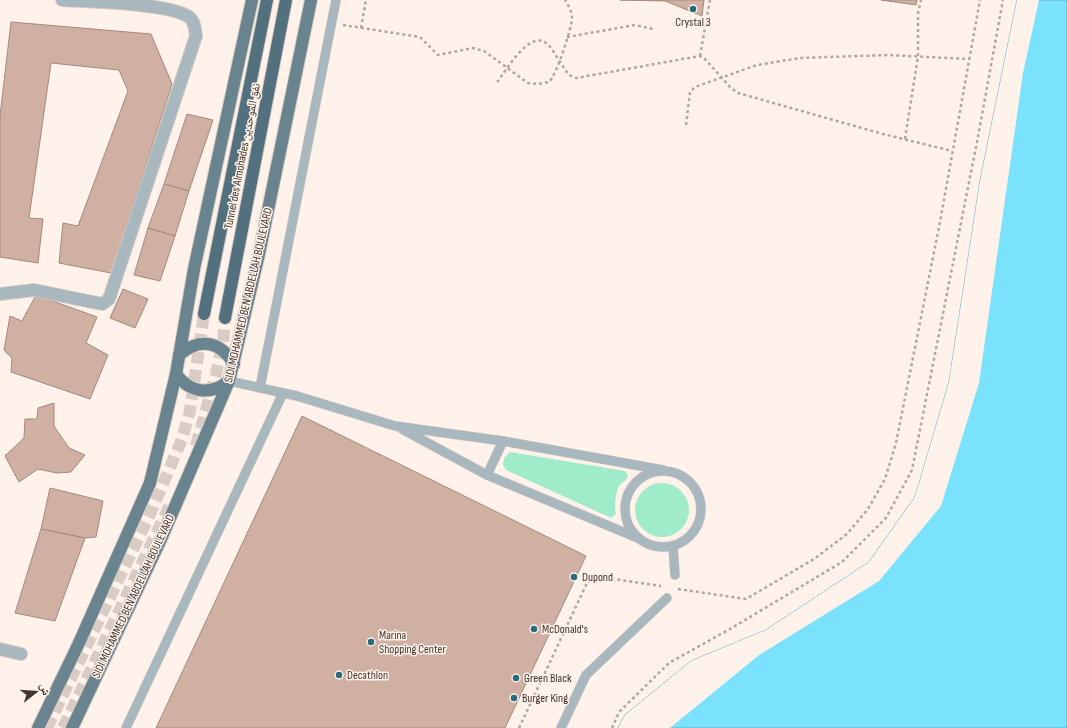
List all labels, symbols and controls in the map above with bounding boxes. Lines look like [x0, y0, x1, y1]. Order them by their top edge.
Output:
marker: Crystal 3 [688, 4, 698, 14]
place label: Crystal 3 [675, 15, 711, 30]
street label: Tunnel des Almohades نفق الموحدين [221, 82, 264, 230]
street label: SIDI MOHAMMED BEN ABDELLAH BOULEVARD [221, 206, 276, 384]
street label: SIDI MOHAMMED BEN ABDELLAH BOULEVARD [89, 512, 178, 681]
place label: Dupond [582, 570, 613, 585]
marker: Dupond [569, 572, 579, 582]
place label: McDonald's [542, 622, 588, 637]
marker: McDonald's [529, 624, 539, 634]
place label: Marina Shopping Center [379, 628, 446, 657]
marker: Marina Shopping Center [366, 637, 376, 647]
place label: Decathlon [347, 668, 388, 683]
marker: Decathlon [334, 670, 344, 680]
place label: Green Black [524, 671, 572, 686]
north arrow [16, 672, 56, 712]
marker: Green Black [511, 673, 521, 683]
text: ش [36, 682, 53, 697]
place label: Burger King [522, 691, 568, 706]
marker: Burger King [509, 693, 519, 703]

